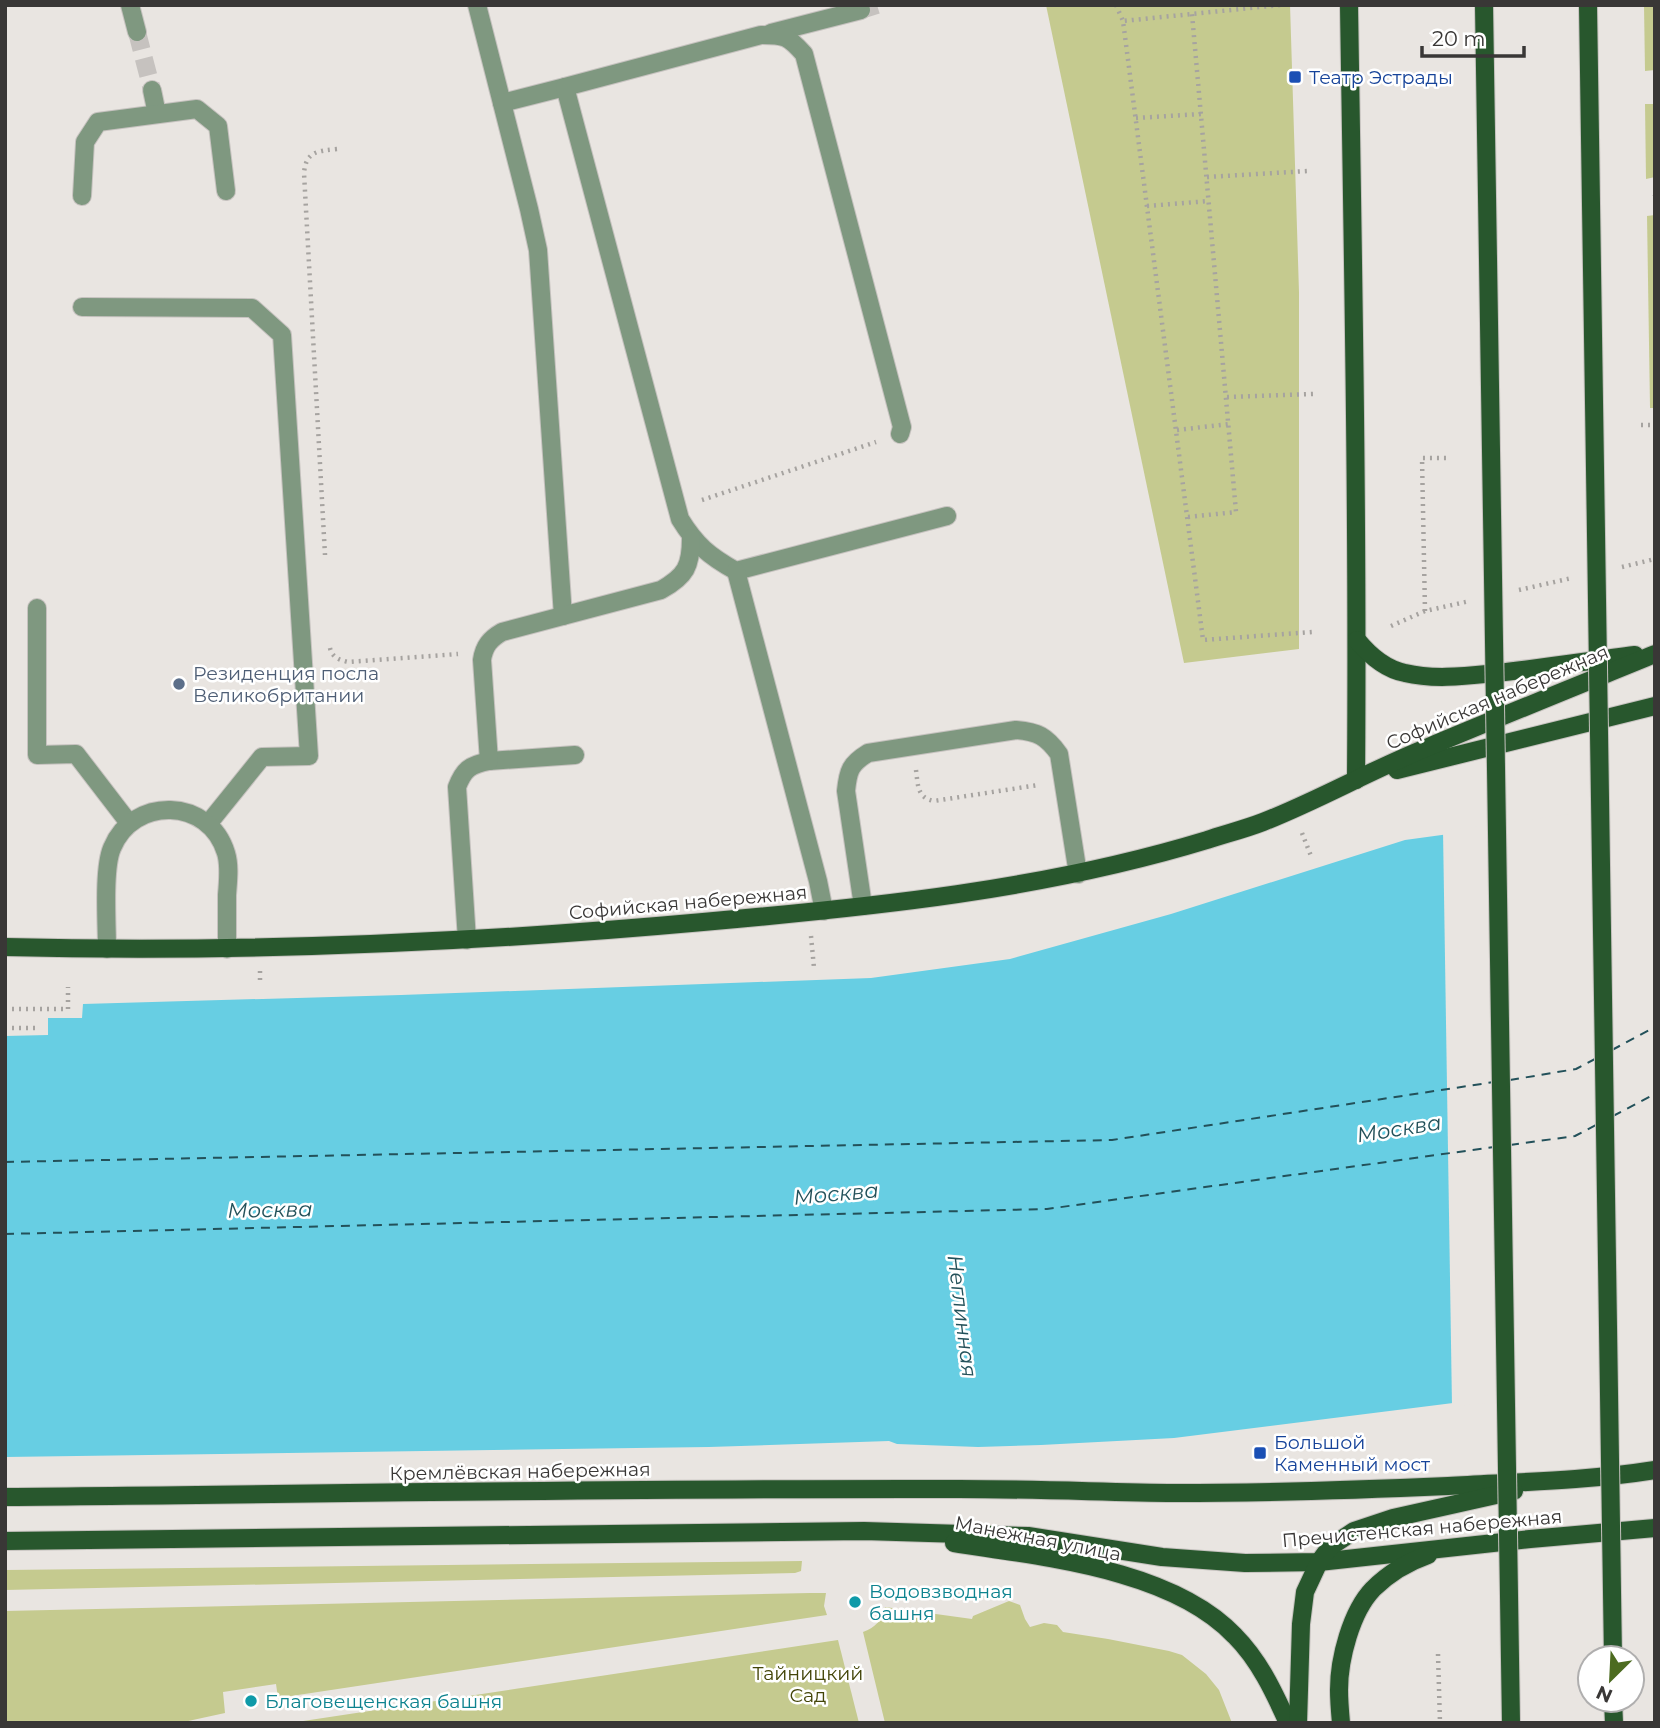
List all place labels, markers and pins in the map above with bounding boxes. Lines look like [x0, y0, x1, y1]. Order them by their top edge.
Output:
place label: Театр Эстрады [1309, 66, 1453, 89]
marker: Театр Эстрады [1287, 69, 1303, 85]
place label: Резиденция посла Великобритании [193, 662, 379, 707]
marker: Резиденция посла Великобритании [171, 676, 187, 692]
place label: Большой Каменный мост [1274, 1431, 1430, 1476]
marker: Большой Каменный мост [1252, 1445, 1268, 1461]
place label: Водовзводная башня [869, 1580, 1013, 1625]
marker: Водовзводная башня [847, 1594, 863, 1610]
place label: Благовещенская башня [265, 1690, 502, 1713]
marker: Благовещенская башня [243, 1693, 259, 1709]

